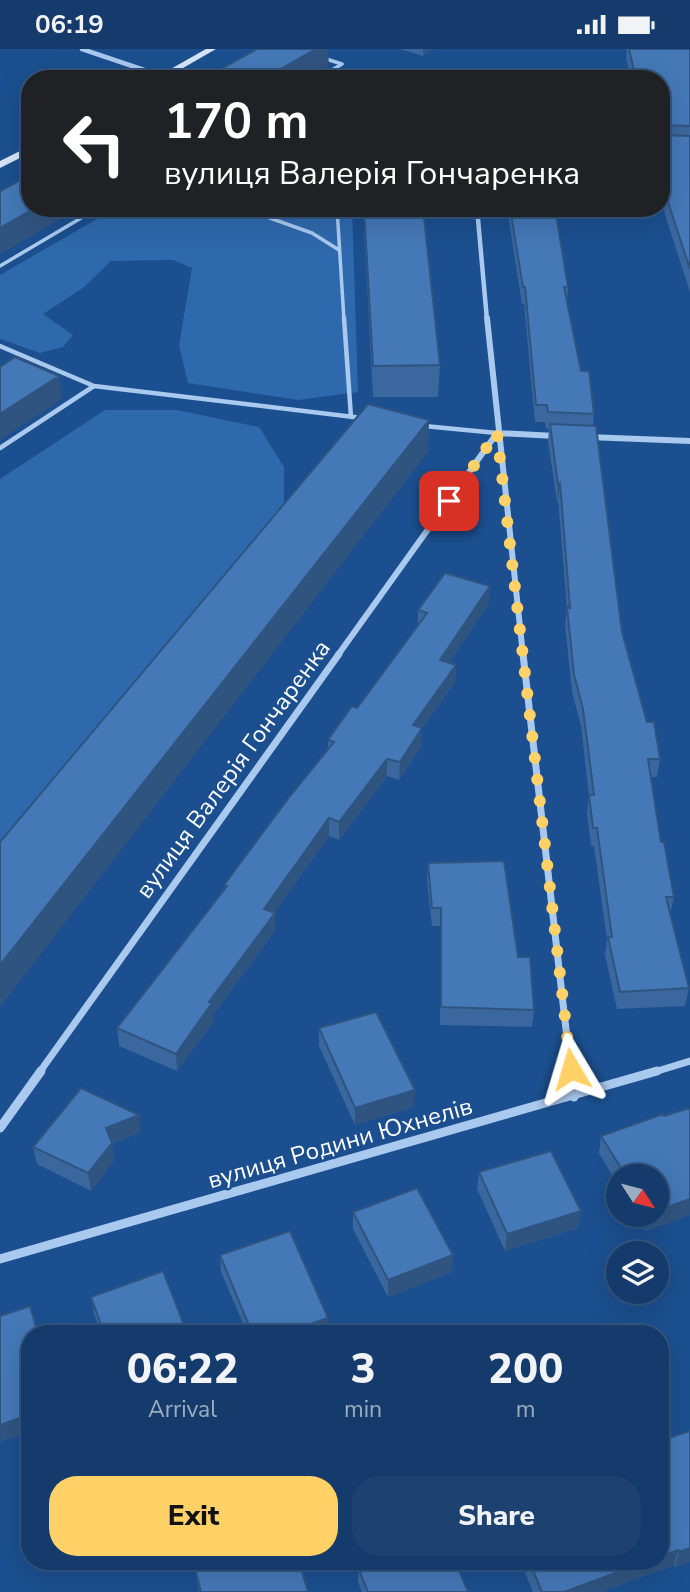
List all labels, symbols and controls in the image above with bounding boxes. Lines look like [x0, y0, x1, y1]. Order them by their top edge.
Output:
text: 06:19 [35, 7, 104, 42]
text: 170 m [164, 88, 308, 155]
icon: left [49, 98, 140, 189]
text: вулиця Валерія Гончаренка [164, 152, 580, 195]
pin [419, 471, 479, 531]
icon: arrive [430, 482, 468, 520]
street label: вулиця Валерія Гончаренка [128, 633, 338, 905]
position arrow [534, 1032, 608, 1106]
street label: вулиця Родини Юхнелів [204, 1090, 476, 1196]
north arrow [606, 1164, 668, 1227]
map controls [606, 1164, 669, 1304]
button: layers [606, 1241, 669, 1304]
text: 06:22 [127, 1341, 238, 1398]
text: 3 [350, 1341, 376, 1398]
text: 200 [488, 1341, 563, 1398]
text: Arrival [148, 1394, 217, 1425]
text: min [344, 1394, 382, 1425]
text: m [516, 1394, 535, 1425]
button: Exit [49, 1476, 338, 1556]
button: Share [352, 1476, 641, 1556]

